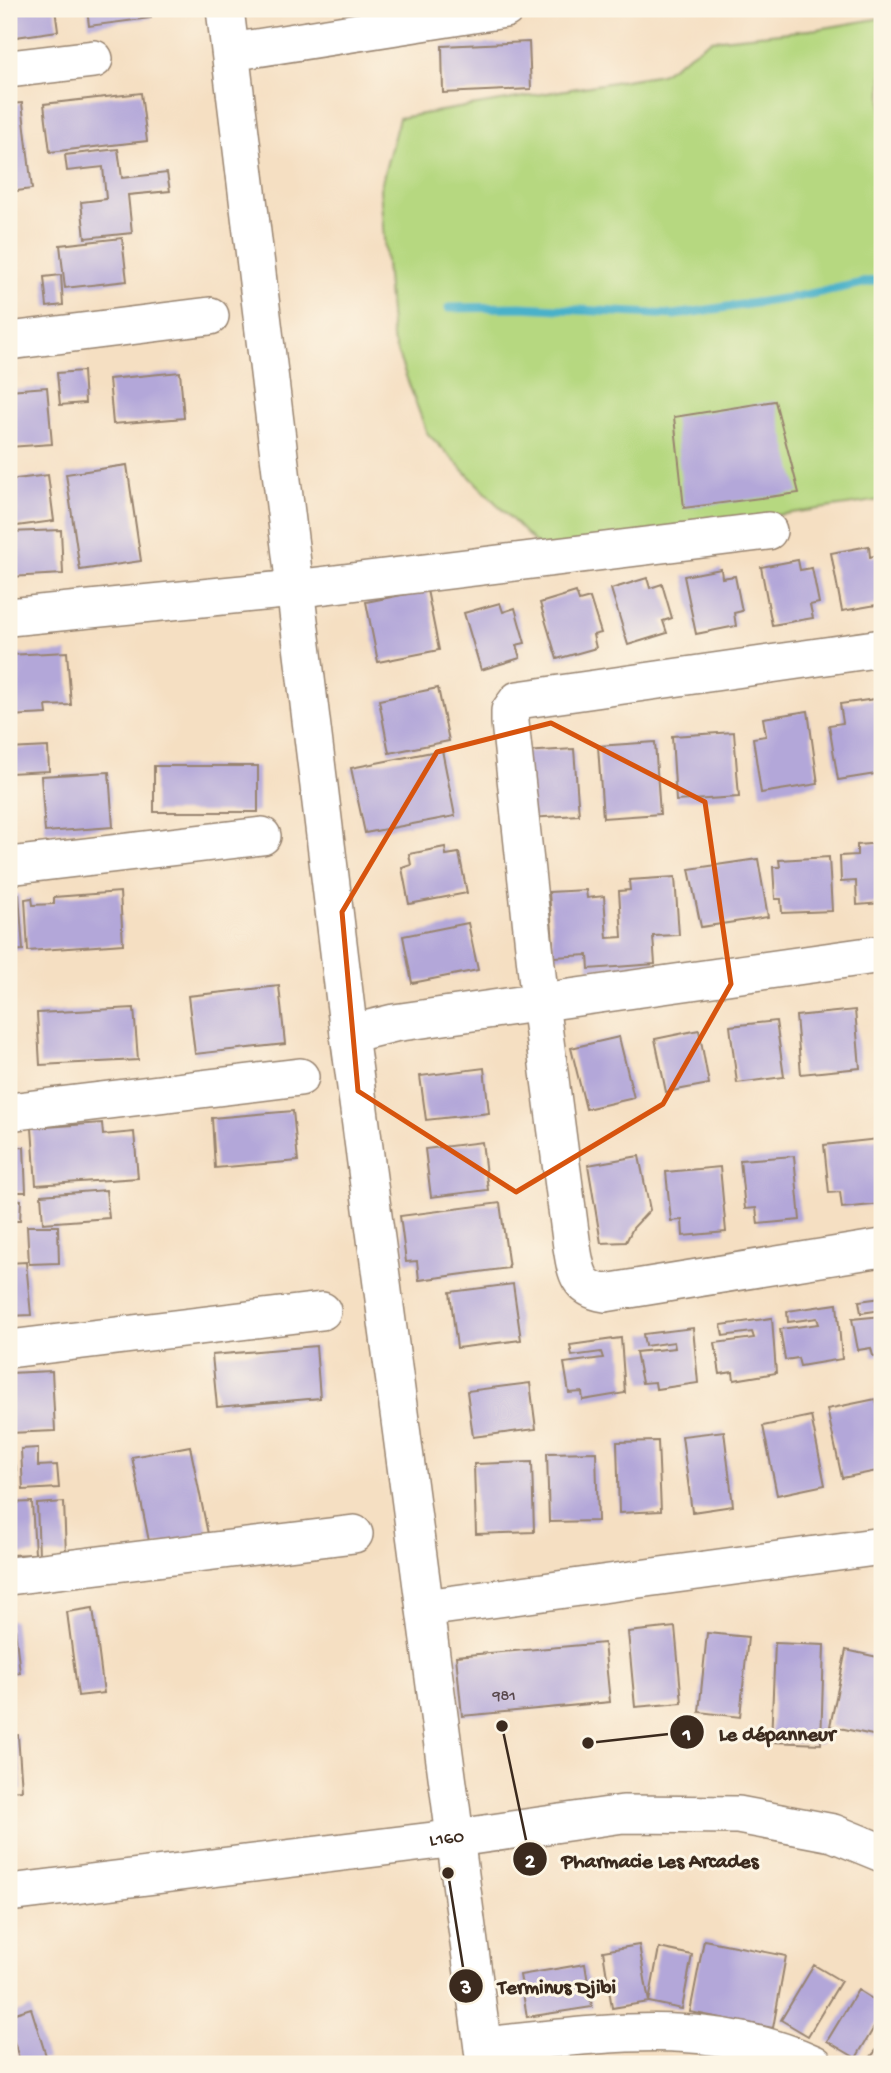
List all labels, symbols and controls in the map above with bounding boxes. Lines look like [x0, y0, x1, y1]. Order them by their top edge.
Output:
house number: 981 [491, 1688, 516, 1707]
callout: Le dépanneur [670, 1711, 849, 1753]
text: 1 [682, 1724, 691, 1749]
text: Le dépanneur [719, 1724, 838, 1749]
street label: L160 [428, 1826, 466, 1853]
callout: Pharmacie Les Arcades [513, 1838, 773, 1880]
text: 2 [525, 1851, 536, 1876]
text: Pharmacie Les Arcades [561, 1851, 760, 1876]
callout: Terminus Djibi [448, 1965, 630, 2007]
text: 3 [460, 1977, 472, 2002]
text: Terminus Djibi [496, 1977, 616, 2002]

